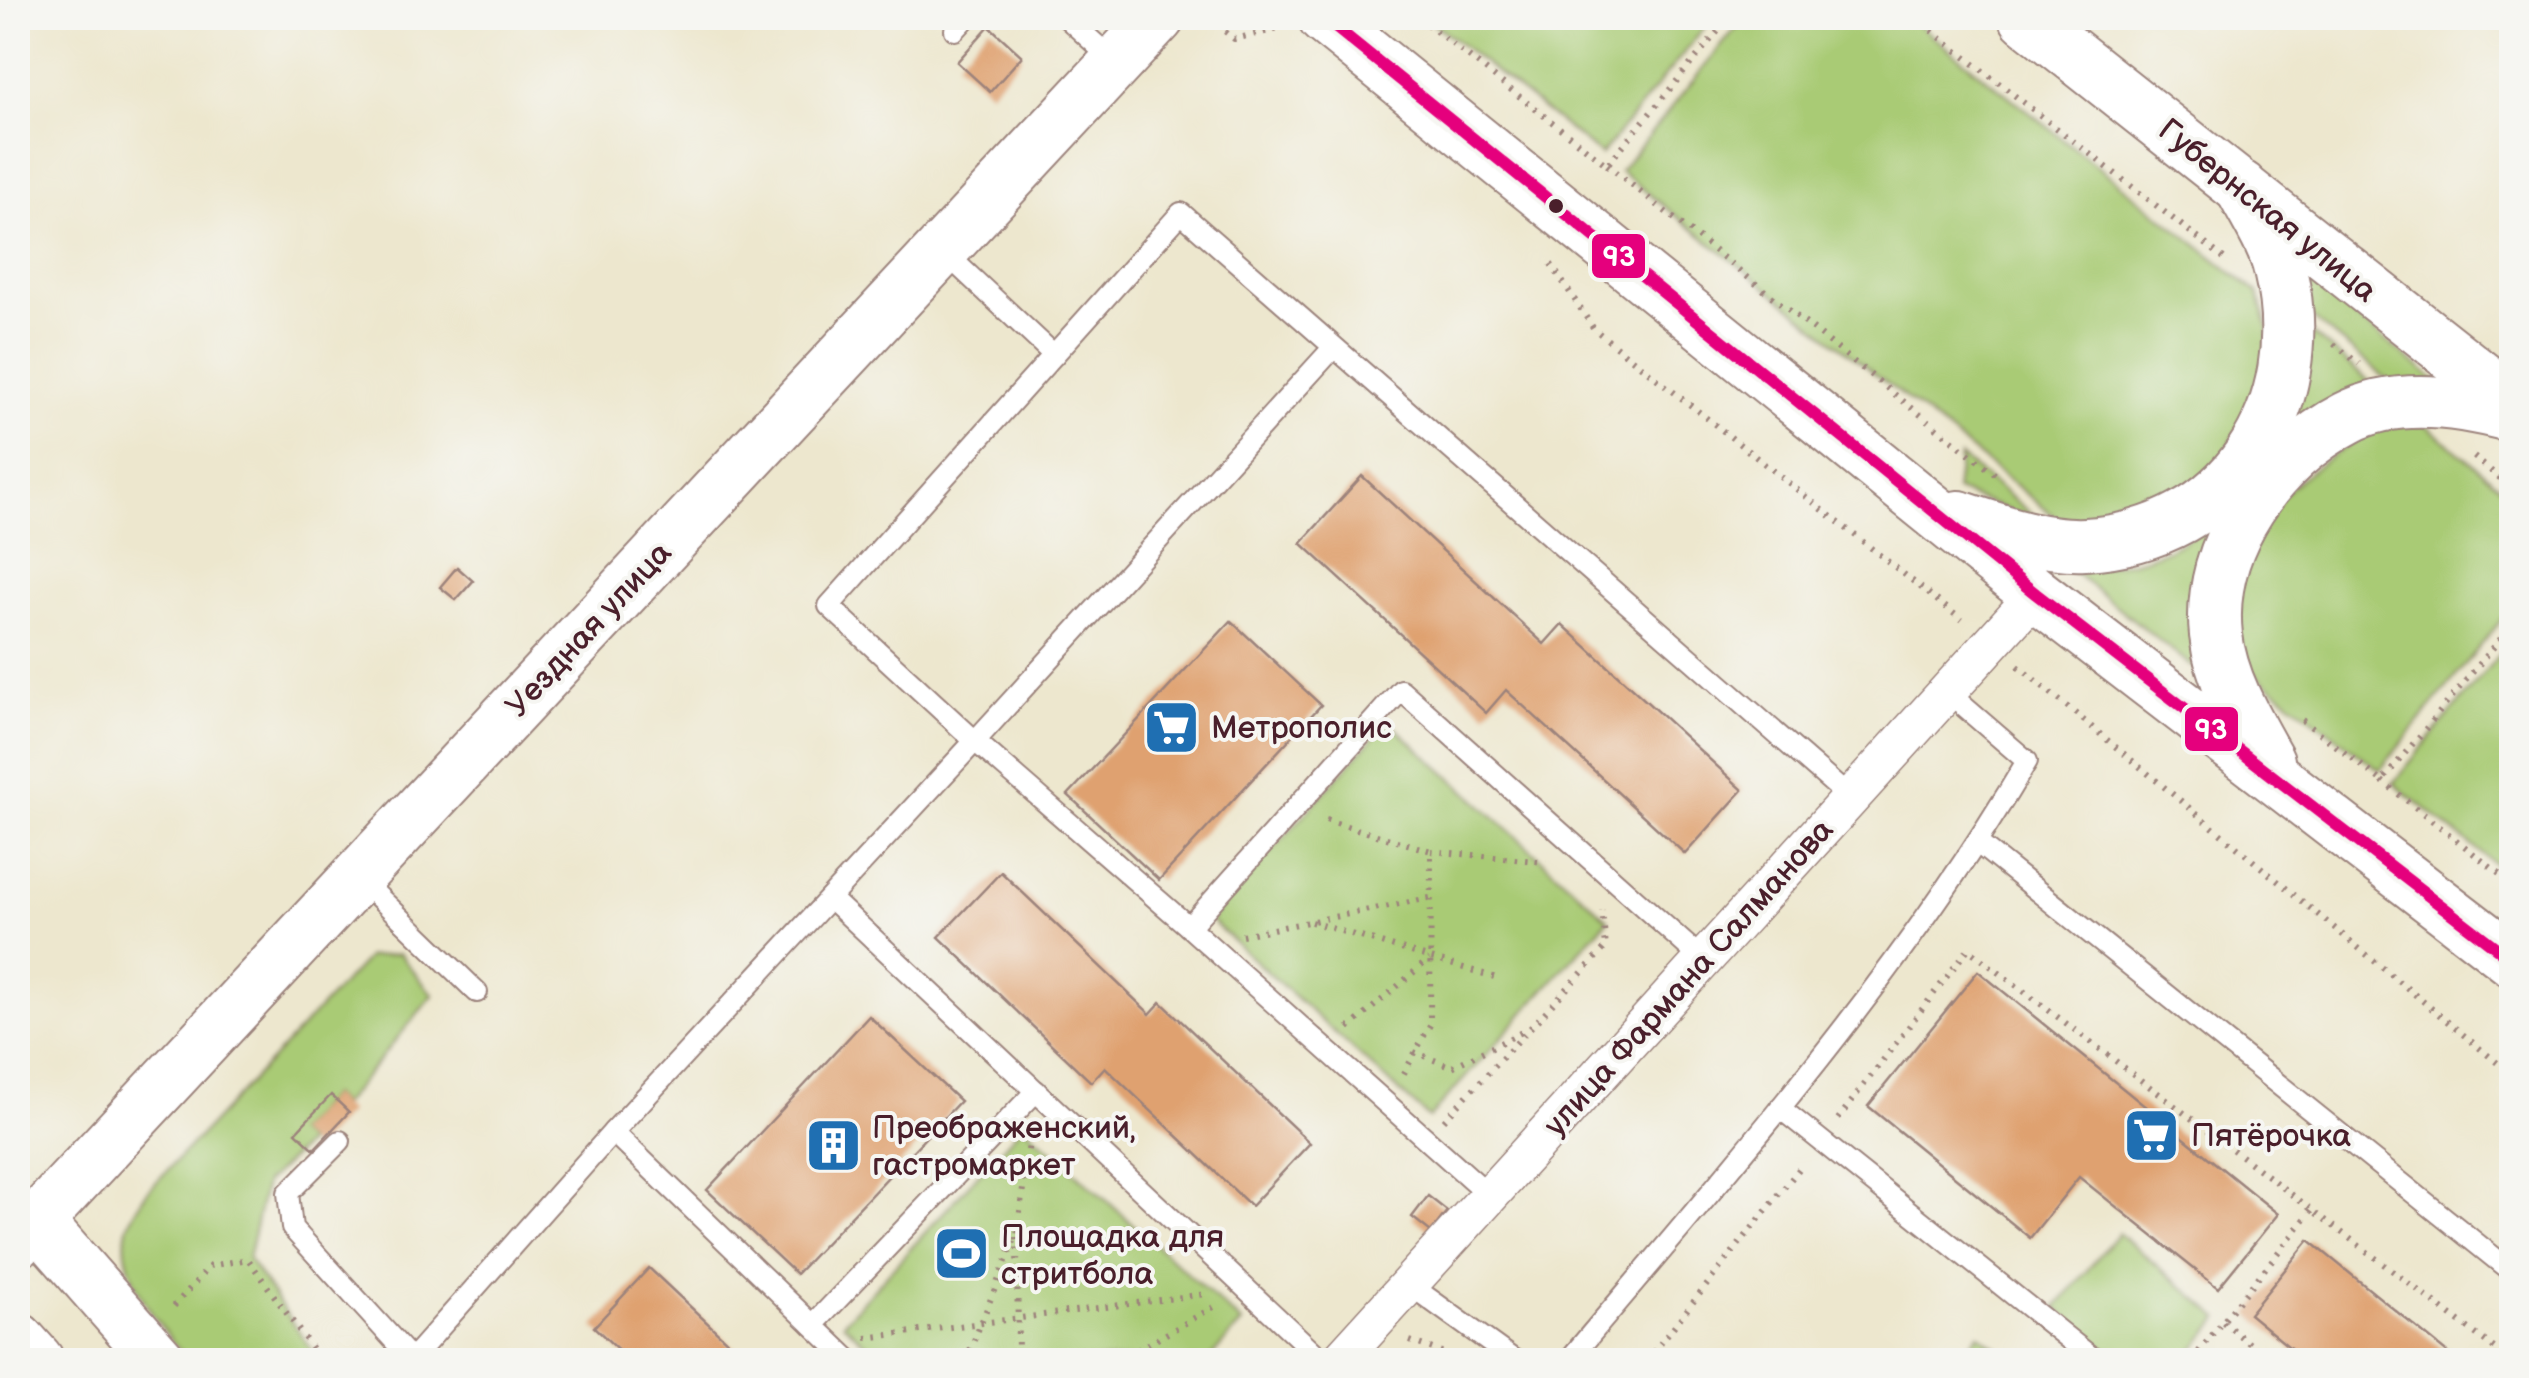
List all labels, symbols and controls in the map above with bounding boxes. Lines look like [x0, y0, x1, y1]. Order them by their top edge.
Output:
street label: Губернская улица [2150, 111, 2384, 311]
unlabelled marker [1546, 196, 1566, 216]
line badge: 93 [1590, 232, 1647, 280]
text: 93 [1603, 241, 1635, 274]
street label: Уездная улица [498, 534, 680, 726]
supermarket icon: Метрополис [1142, 697, 1202, 757]
line badge: 93 [2183, 705, 2240, 753]
place label: Метрополис [1211, 709, 1392, 748]
text: 93 [2195, 714, 2227, 747]
street label: улица Фармана Салманова [1536, 811, 1842, 1145]
supermarket icon: Пятёрочка [2122, 1105, 2182, 1165]
place label: Преображенский, гастромаркет [872, 1109, 1136, 1185]
building icon: Преображенский, гастромаркет [803, 1115, 863, 1175]
place label: Пятёрочка [2191, 1117, 2351, 1156]
place label: Площадка для стритбола [1001, 1218, 1224, 1294]
sports icon: Площадка для стритбола [932, 1224, 992, 1284]

